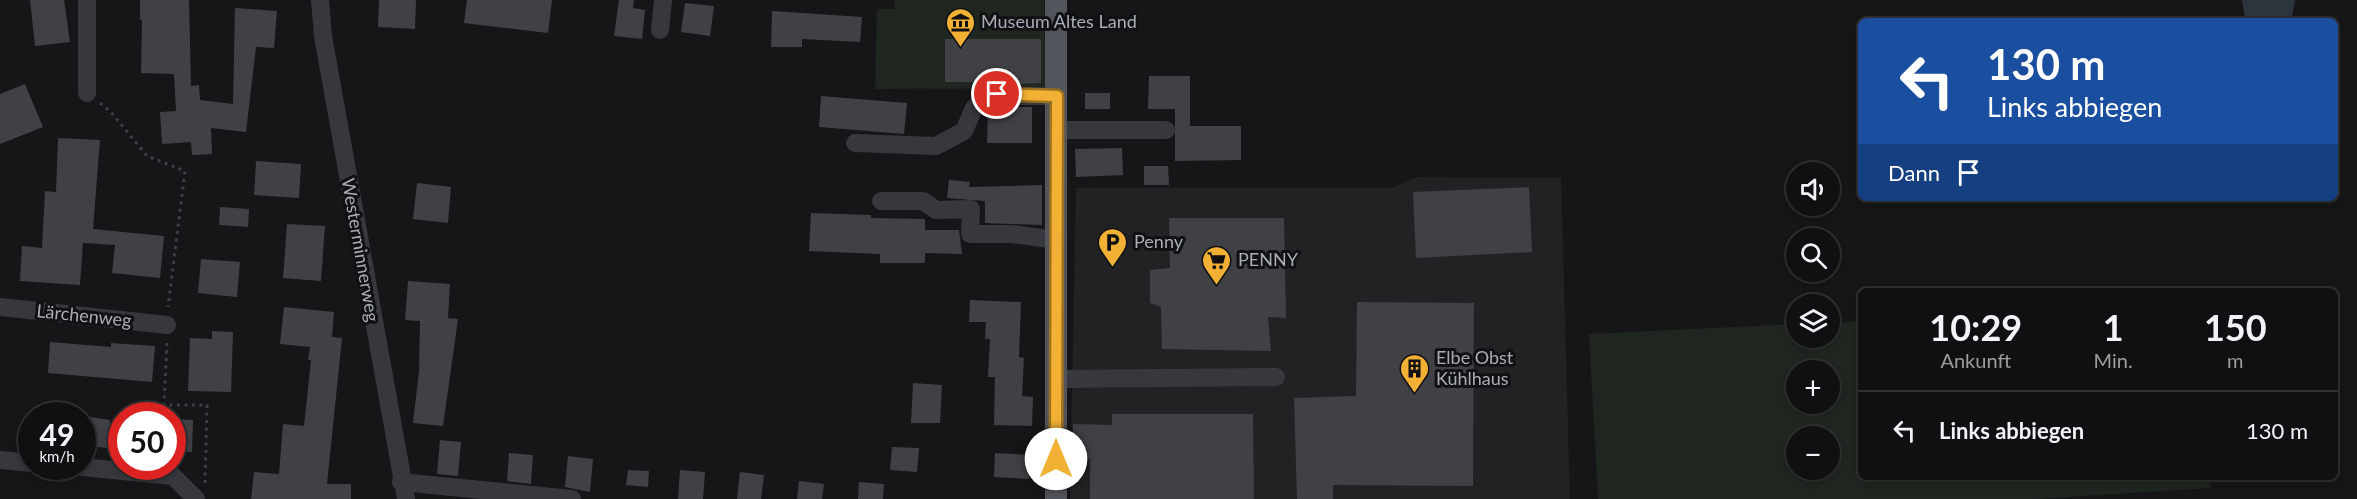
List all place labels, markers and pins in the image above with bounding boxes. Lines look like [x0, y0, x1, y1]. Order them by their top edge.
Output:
museum icon: Museum Altes Land [944, 6, 976, 48]
place label: Museum Altes Land [981, 10, 1137, 32]
pin [971, 68, 1022, 119]
parking icon: Penny [1097, 226, 1129, 268]
place label: Penny [1134, 230, 1184, 252]
supermarket icon: PENNY [1201, 244, 1233, 286]
place label: PENNY [1238, 248, 1299, 270]
place label: Elbe Obst Kühlhaus [1436, 346, 1514, 389]
building icon: Elbe Obst Kühlhaus [1399, 352, 1431, 394]

